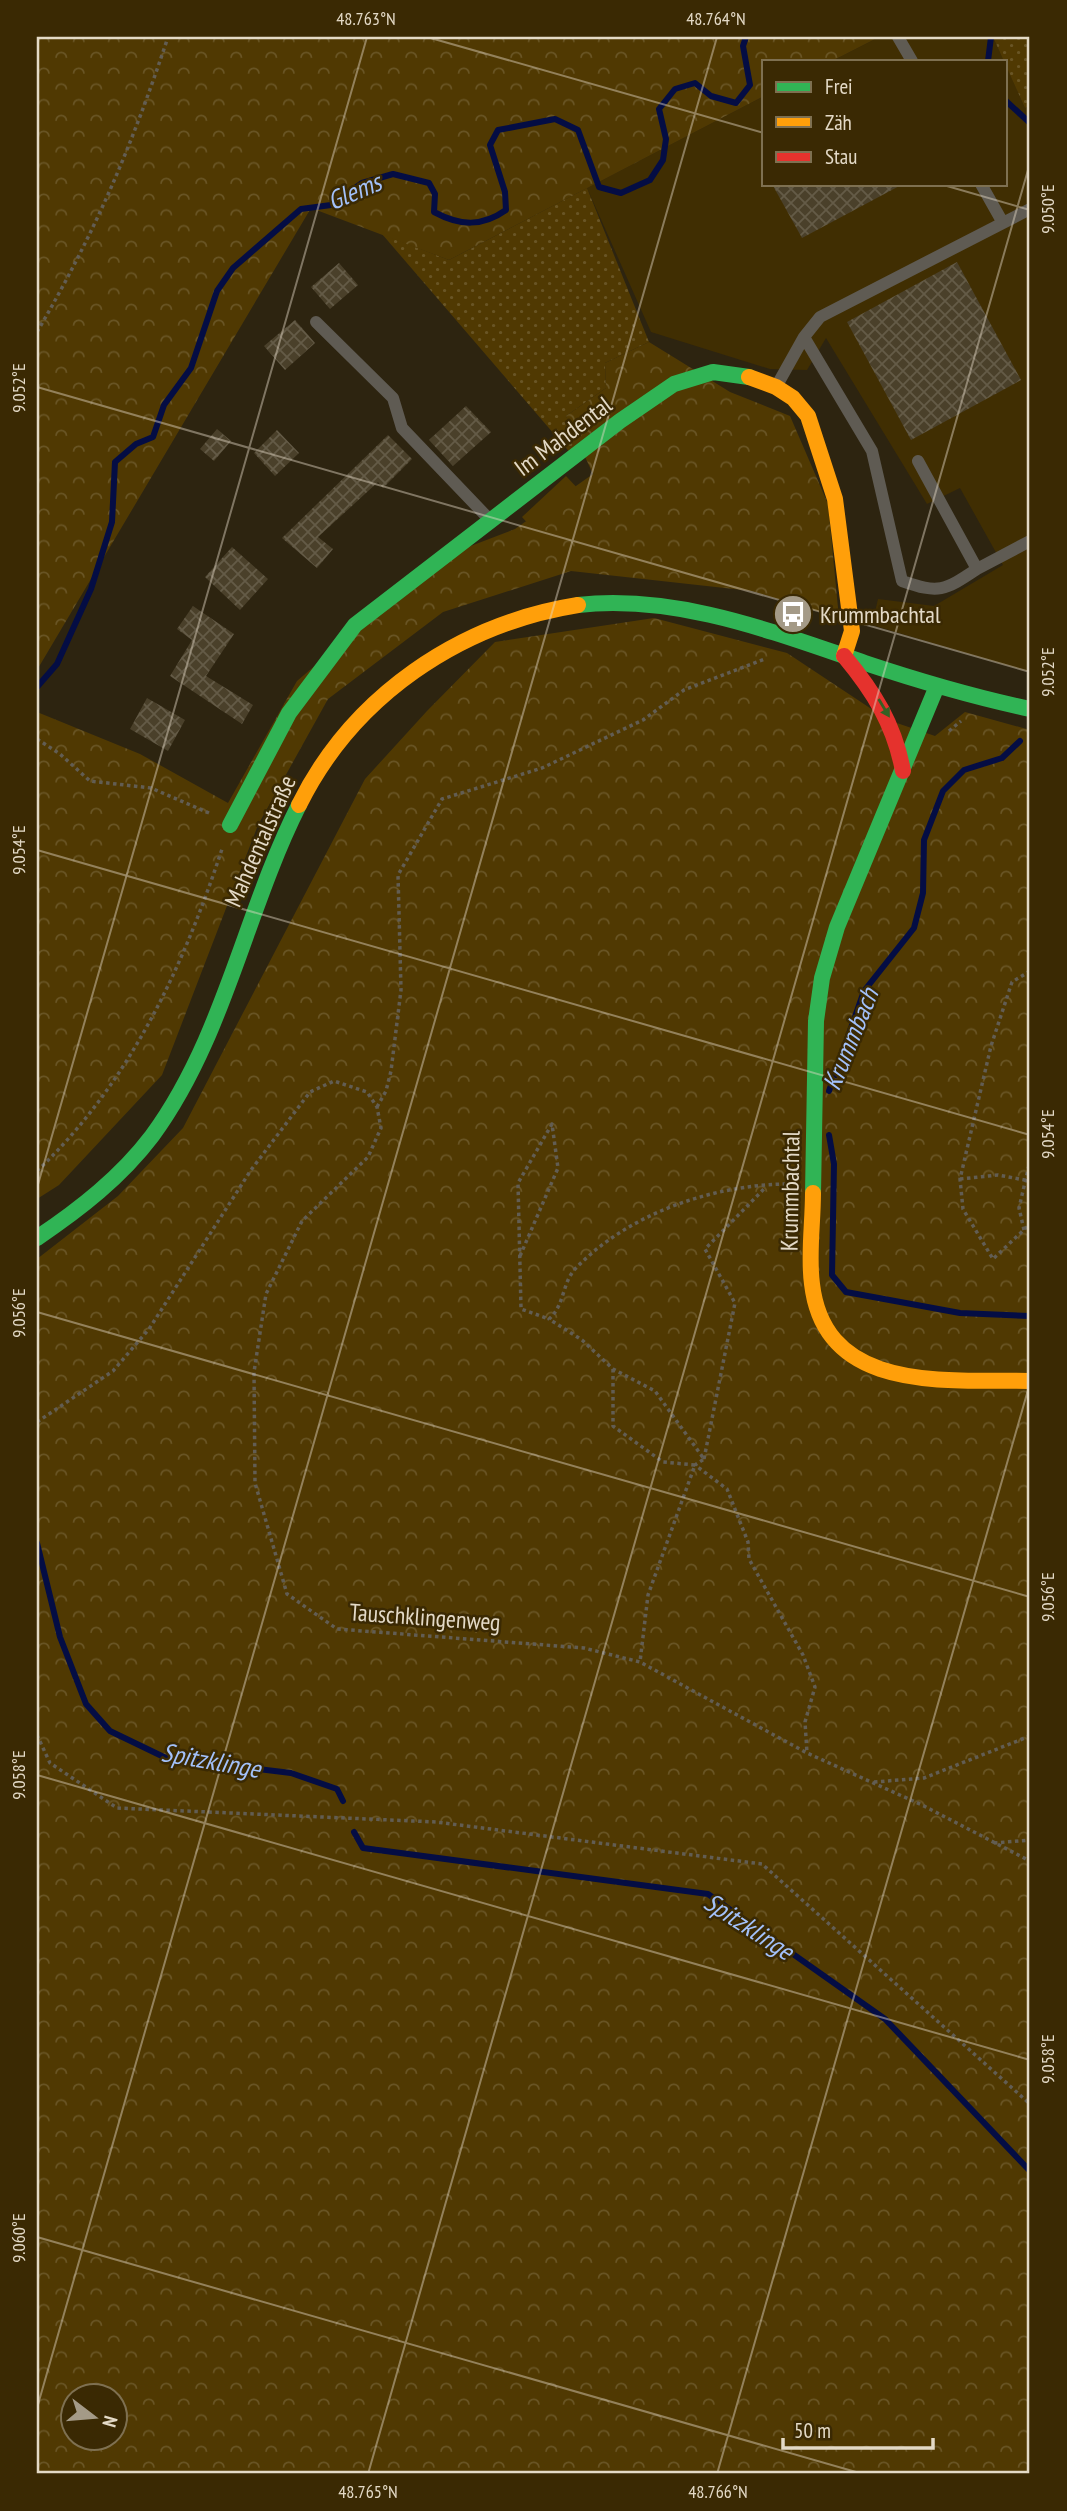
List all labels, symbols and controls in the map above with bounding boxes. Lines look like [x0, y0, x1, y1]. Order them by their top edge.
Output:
text: 48.763°N [336, 7, 396, 30]
text: 48.764°N [686, 7, 746, 30]
legend [762, 60, 1007, 186]
text: Frei [825, 73, 853, 100]
text: Zäh [825, 109, 852, 136]
text: Stau [825, 143, 857, 170]
water label: Glems [322, 164, 388, 217]
text: 9.050°E [1036, 184, 1059, 234]
text: 9.052°E [7, 363, 30, 413]
street label: Im Mahdental [508, 389, 618, 483]
bus stop icon: Krummbachtal [772, 593, 814, 635]
place label: Krummbachtal [820, 599, 941, 630]
text: 9.052°E [1036, 647, 1059, 697]
one-way arrow [878, 699, 891, 718]
street label: Mahdentalstraße [217, 770, 303, 912]
text: 9.054°E [7, 825, 30, 875]
water label: Krummbach [815, 982, 886, 1095]
text: 9.054°E [1036, 1109, 1059, 1159]
street label: Krummbachtal [773, 1130, 807, 1252]
text: 9.056°E [7, 1288, 30, 1338]
text: 9.056°E [1036, 1572, 1059, 1622]
street label: Tauschklingenweg [348, 1596, 502, 1638]
water label: Spitzklinge [159, 1735, 265, 1785]
text: 9.058°E [7, 1750, 30, 1800]
water label: Spitzklinge [698, 1885, 802, 1968]
text: 9.058°E [1036, 2034, 1059, 2084]
text: 9.060°E [7, 2213, 30, 2263]
north arrow [60, 2382, 130, 2452]
scale bar [783, 2406, 934, 2450]
text: N [97, 2413, 123, 2430]
text: 50 m [794, 2417, 831, 2444]
text: 48.765°N [338, 2480, 398, 2503]
text: 48.766°N [688, 2480, 748, 2503]

